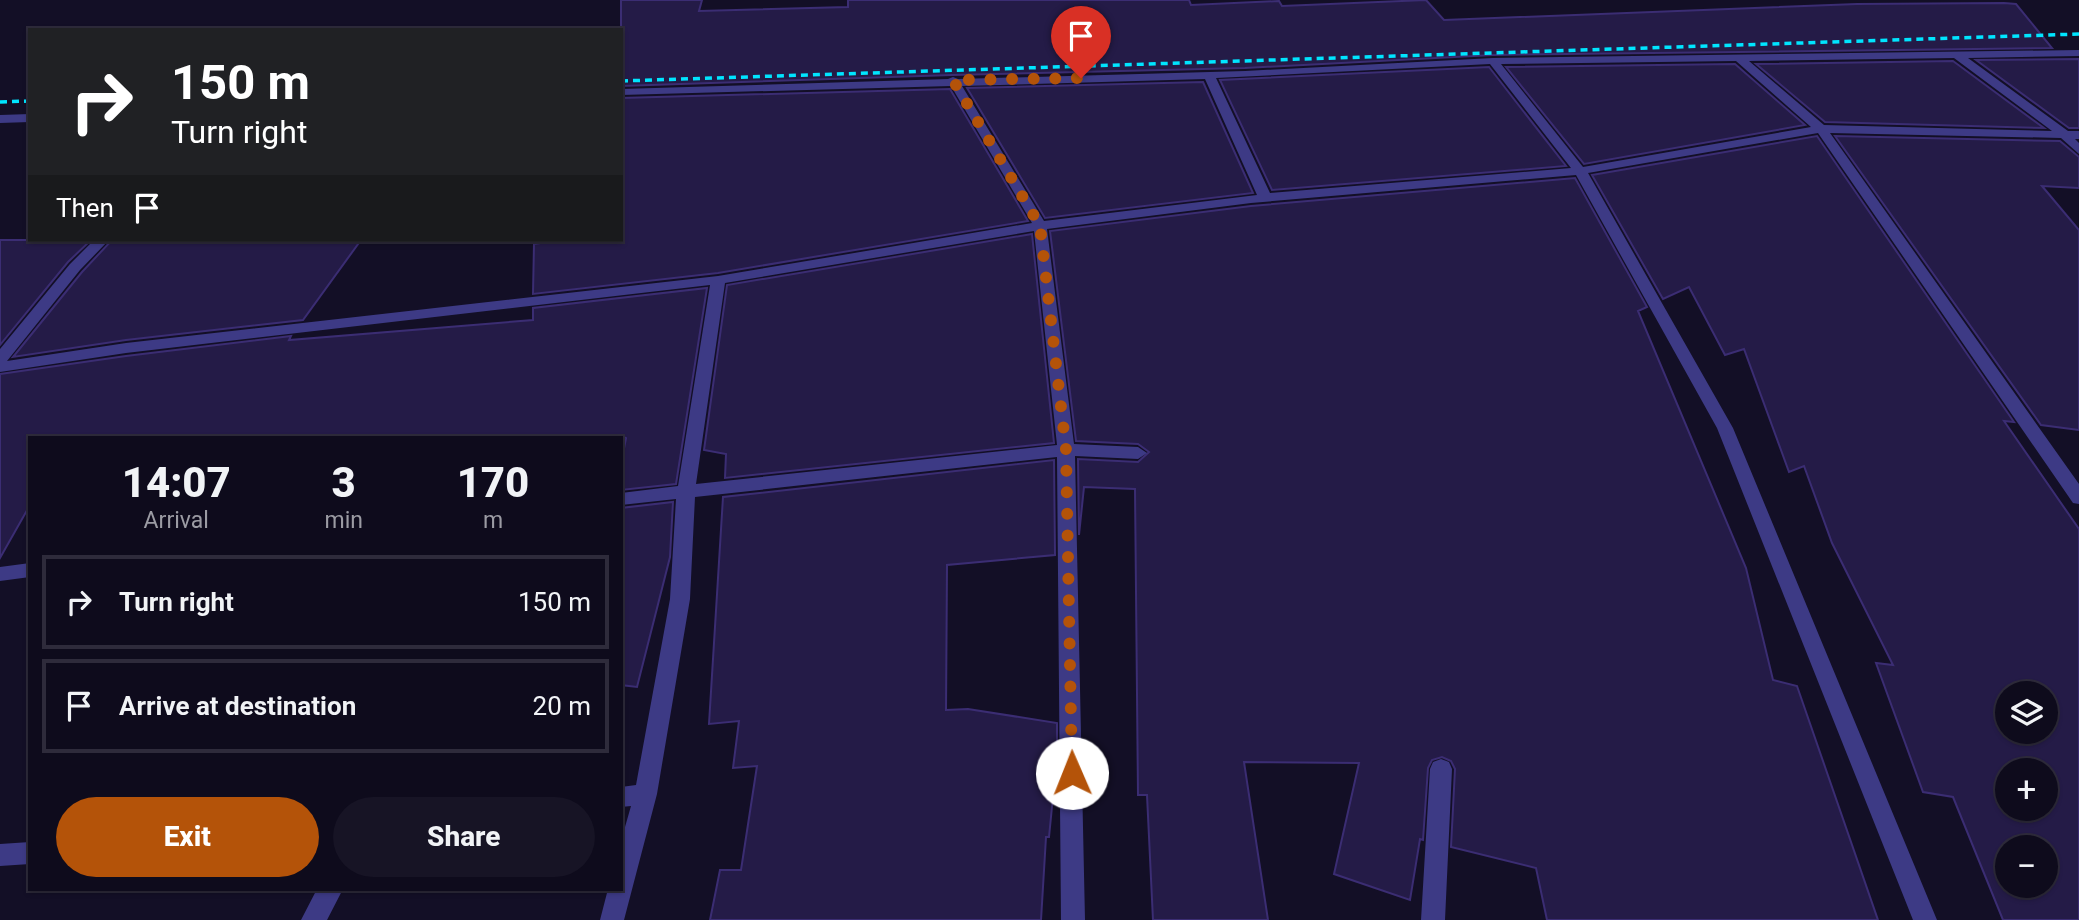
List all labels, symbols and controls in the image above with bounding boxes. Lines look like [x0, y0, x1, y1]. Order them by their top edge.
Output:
pin [1051, 6, 1111, 78]
icon: arrive [1062, 17, 1100, 55]
text: 150 m [171, 54, 310, 111]
icon: right [56, 56, 147, 147]
text: Turn right [171, 113, 307, 151]
icon: arrive [128, 189, 166, 227]
text: Then [56, 193, 114, 223]
text: 14:07 [122, 458, 231, 507]
text: 3 [332, 458, 356, 507]
text: 170 [457, 458, 529, 507]
text: Arrival [144, 507, 209, 534]
text: min [324, 507, 363, 534]
text: m [483, 507, 503, 534]
icon: right [60, 583, 98, 621]
text: Turn right [119, 587, 234, 617]
text: 150 m [518, 587, 591, 617]
map controls [1995, 681, 2058, 898]
button: layers [1995, 681, 2058, 744]
icon: arrive [60, 687, 98, 725]
text: Arrive at destination [119, 691, 356, 721]
text: 20 m [533, 691, 591, 721]
position arrow [1035, 736, 1109, 810]
button: + [1995, 758, 2058, 821]
button: Exit [56, 797, 319, 877]
button: Share [333, 797, 595, 877]
button: − [1995, 835, 2058, 898]

